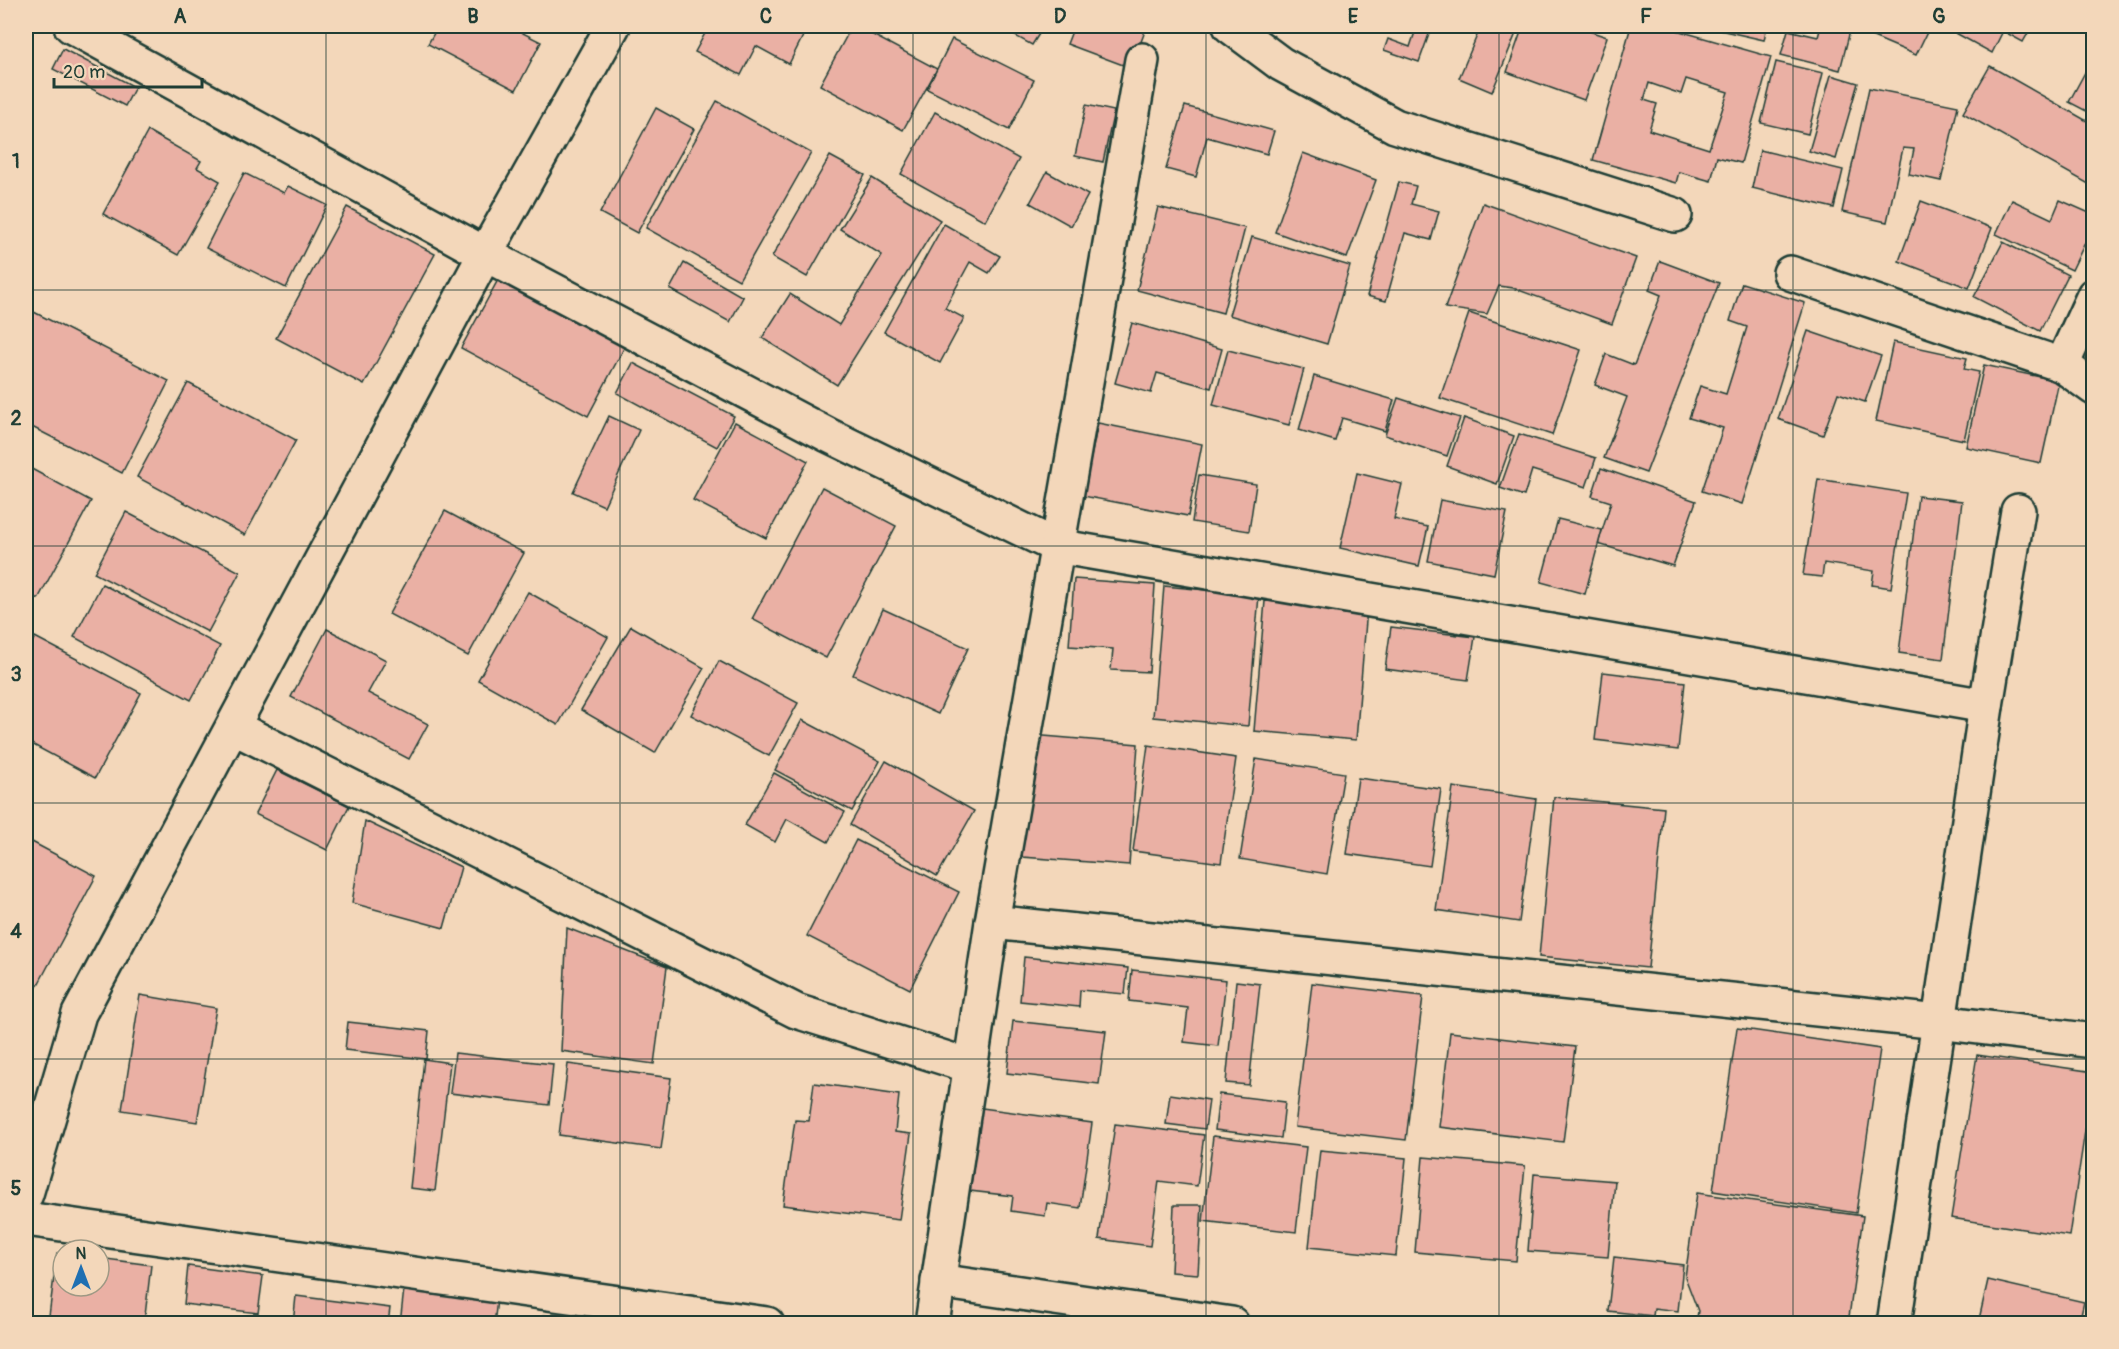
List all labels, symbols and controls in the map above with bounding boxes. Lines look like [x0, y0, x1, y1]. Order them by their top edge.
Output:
text: A [174, 4, 187, 29]
text: B [467, 4, 479, 29]
text: C [760, 4, 772, 29]
text: D [1054, 4, 1067, 29]
text: E [1348, 4, 1359, 29]
text: F [1640, 4, 1652, 29]
text: G [1932, 4, 1946, 29]
scale bar [54, 51, 202, 89]
text: 20 m [63, 61, 105, 84]
text: 1 [12, 149, 20, 174]
text: 2 [10, 406, 22, 431]
text: 3 [10, 662, 22, 687]
text: 4 [10, 919, 22, 944]
text: 5 [11, 1176, 22, 1201]
north arrow [51, 1238, 111, 1298]
text: N [76, 1244, 87, 1264]

